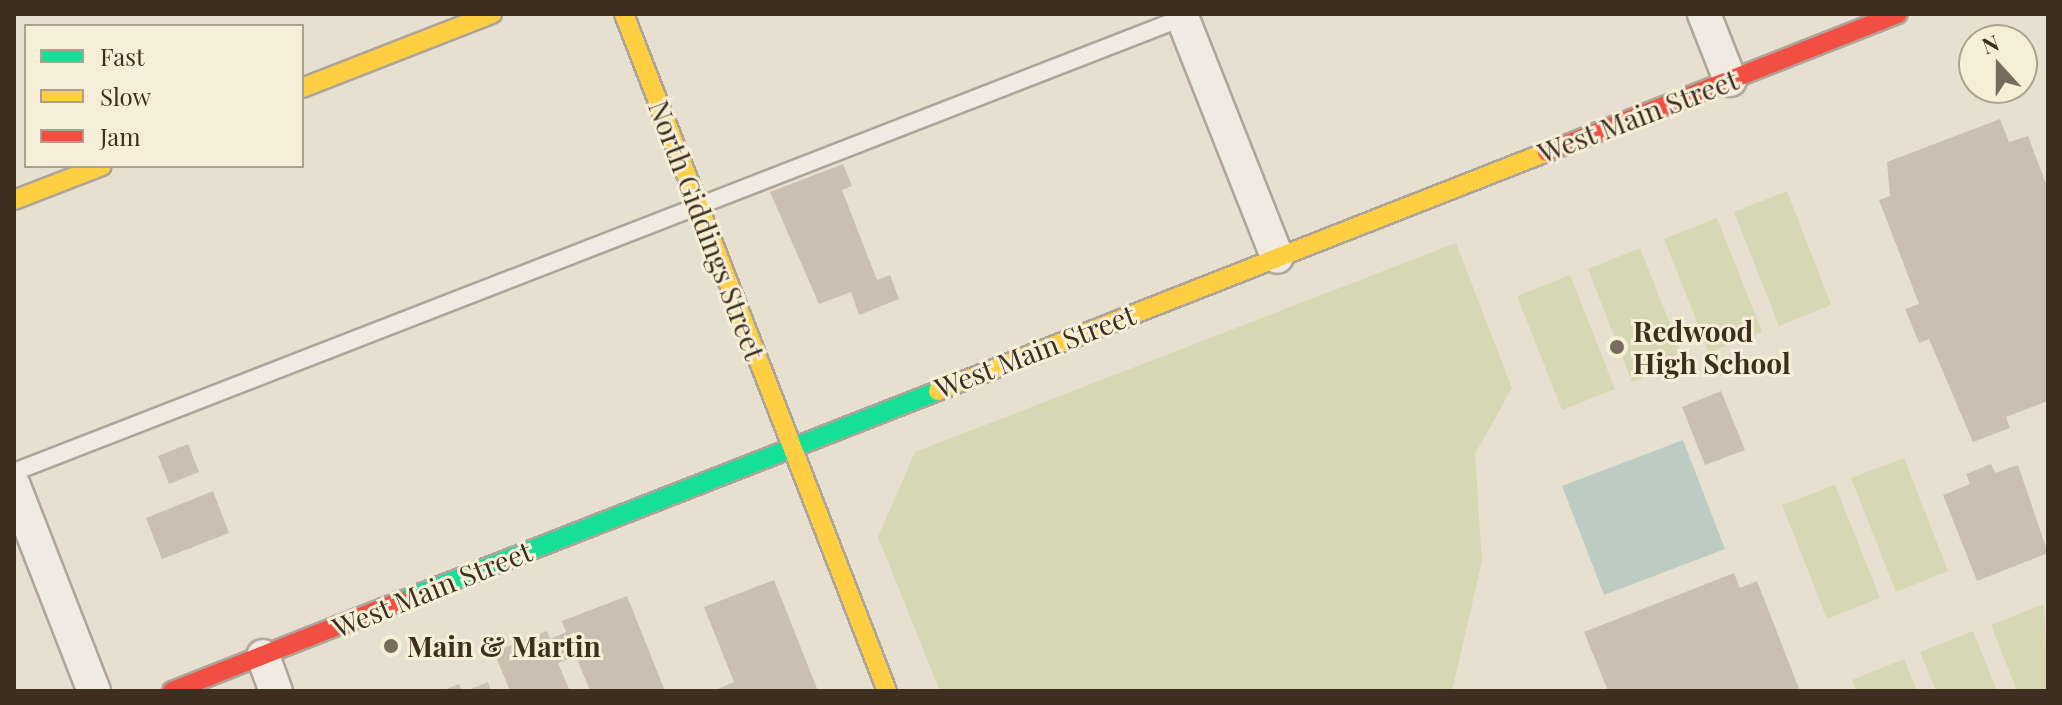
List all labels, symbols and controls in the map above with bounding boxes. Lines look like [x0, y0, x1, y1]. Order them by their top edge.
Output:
legend [24, 24, 304, 168]
north arrow [1958, 24, 2038, 104]
text: N [1977, 27, 2003, 60]
text: Fast [100, 40, 145, 72]
street label: West Main Street [1533, 62, 1743, 170]
text: Slow [100, 80, 151, 112]
street label: North Giddings Street [642, 96, 772, 364]
text: Jam [100, 120, 141, 152]
street label: West Main Street [930, 297, 1140, 405]
place label: Redwood High School [1633, 314, 1791, 380]
marker: Redwood High School [1608, 338, 1626, 356]
street label: West Main Street [327, 534, 537, 644]
place label: Main & Martin [407, 629, 601, 663]
marker: Main & Martin [382, 637, 400, 655]

